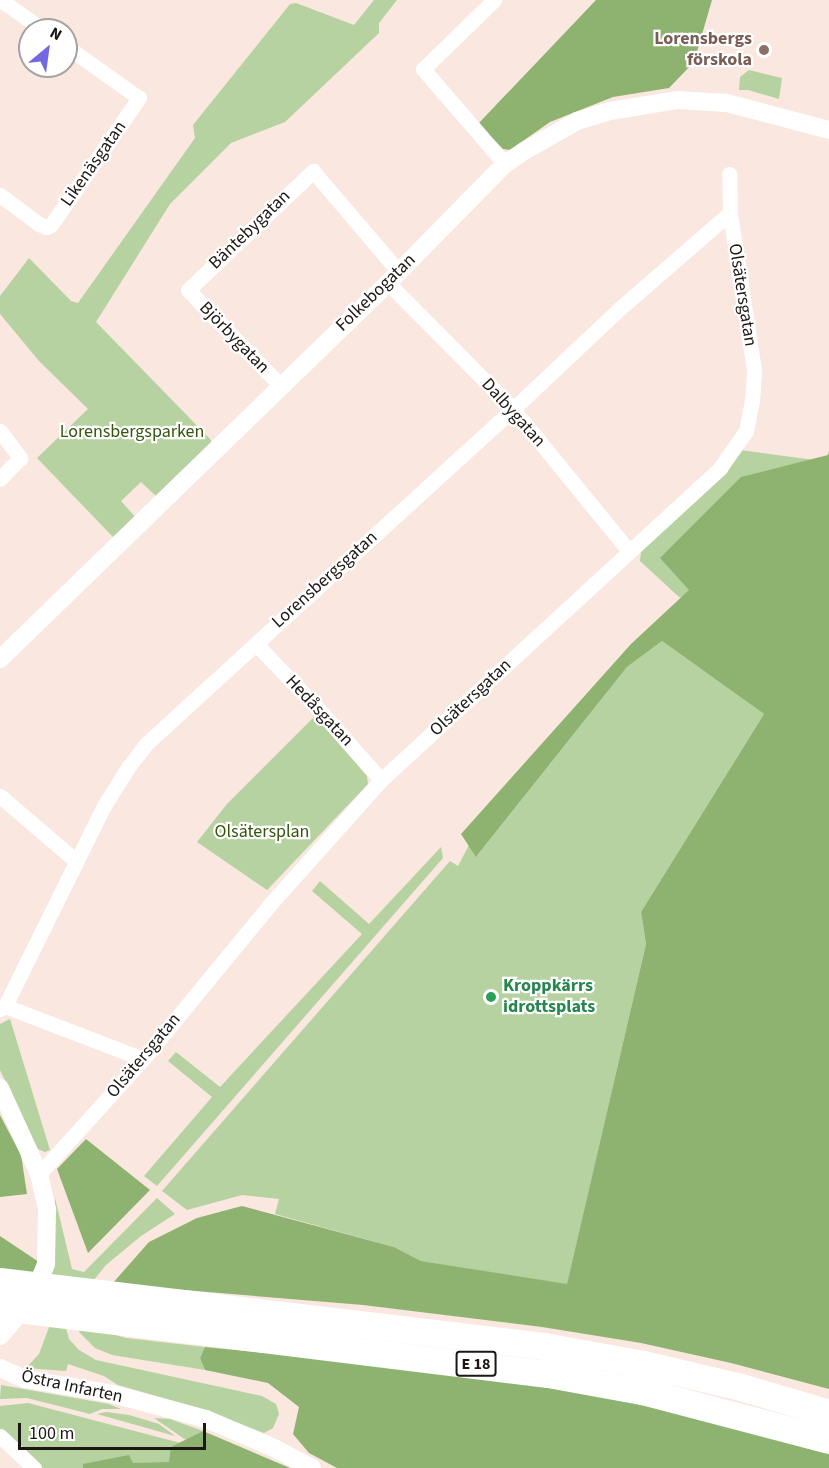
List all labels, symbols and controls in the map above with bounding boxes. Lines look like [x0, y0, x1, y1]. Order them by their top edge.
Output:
north arrow [18, 18, 78, 78]
text: N [46, 22, 66, 46]
place label: Lorensbergs förskola [654, 29, 752, 72]
marker: Lorensbergs förskola [757, 43, 771, 57]
street label: Likenäsgatan [57, 117, 131, 211]
street label: Bäntebygatan [205, 186, 295, 274]
street label: Olsätersgatan [723, 242, 761, 348]
street label: Folkebogatan [332, 250, 420, 336]
street label: Björbygatan [194, 298, 274, 378]
street label: Dalbygatan [476, 374, 550, 452]
park label: Lorensbergsparken [60, 421, 204, 443]
street label: Lorensbergsgatan [268, 527, 382, 633]
street label: Olsätersgatan [426, 655, 516, 741]
street label: Hedåsgatan [281, 671, 357, 751]
park label: Olsätersplan [215, 821, 309, 843]
place label: Kroppkärrs idrottsplats [503, 976, 595, 1018]
marker: Kroppkärrs idrottsplats [484, 990, 498, 1004]
street label: Olsätersgatan [102, 1009, 186, 1103]
road number: E 18 [455, 1351, 497, 1377]
street label: Östra Infarten [19, 1366, 125, 1408]
scale bar [21, 1411, 208, 1449]
text: 100 m [29, 1421, 74, 1446]

